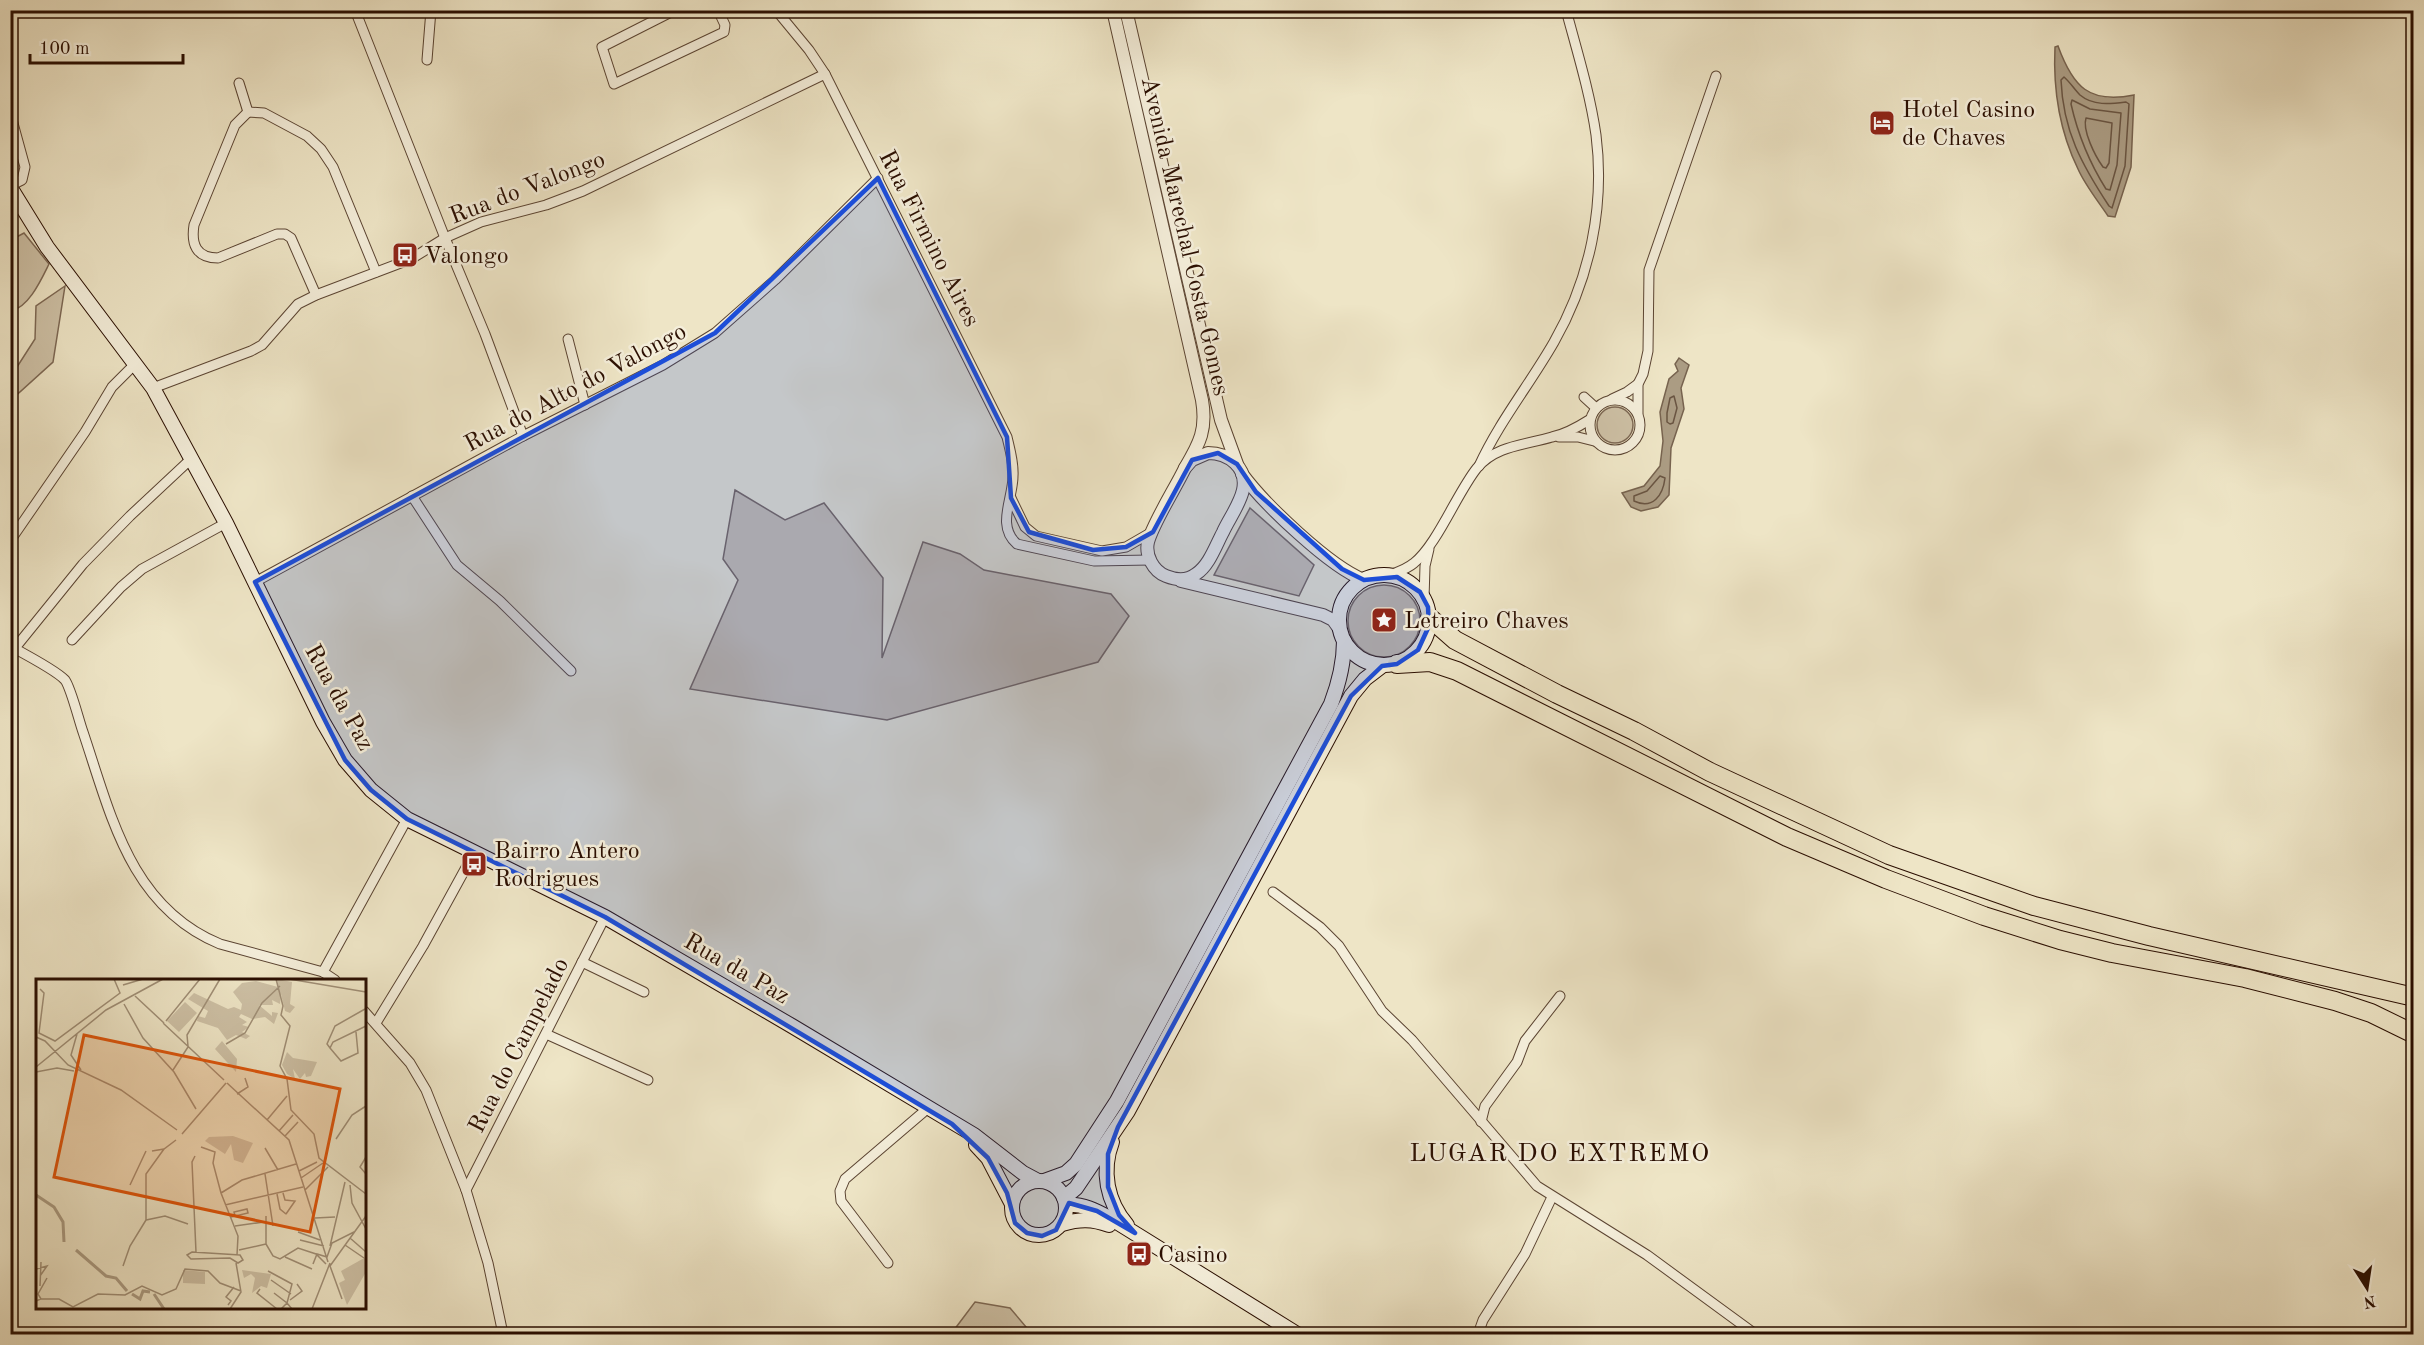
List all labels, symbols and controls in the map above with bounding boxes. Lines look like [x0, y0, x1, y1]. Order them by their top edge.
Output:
scale bar [30, 27, 183, 65]
text: 100 m [39, 40, 90, 58]
street label: Avenida Marechal Costa Gomes [1136, 75, 1232, 398]
place label: Hotel Casino de Chaves [1902, 99, 2035, 151]
hotel icon: Hotel Casino de Chaves [1867, 108, 1897, 138]
street label: Rua Firmino Aires [873, 147, 983, 331]
street label: Rua do Valongo [447, 148, 609, 230]
bus stop icon: Valongo [390, 240, 420, 270]
place label: Valongo [424, 245, 509, 269]
street label: Rua do Alto do Valongo [461, 320, 691, 457]
place icon: Letreiro Chaves [1369, 605, 1399, 635]
place label: Letreiro Chaves [1404, 610, 1569, 634]
street label: Rua da Paz [299, 641, 377, 755]
place label: Bairro Antero Rodrigues [494, 840, 640, 892]
bus stop icon: Bairro Antero Rodrigues [459, 849, 489, 879]
street label: Rua da Paz [679, 930, 793, 1009]
street label: Rua do Campelado [465, 954, 574, 1137]
inset map [36, 979, 366, 1309]
district label: LUGAR DO EXTREMO [1409, 1141, 1711, 1167]
bus stop icon: Casino [1124, 1239, 1154, 1269]
place label: Casino [1158, 1244, 1228, 1268]
north arrow [2337, 1258, 2397, 1318]
text: N [2361, 1292, 2377, 1310]

